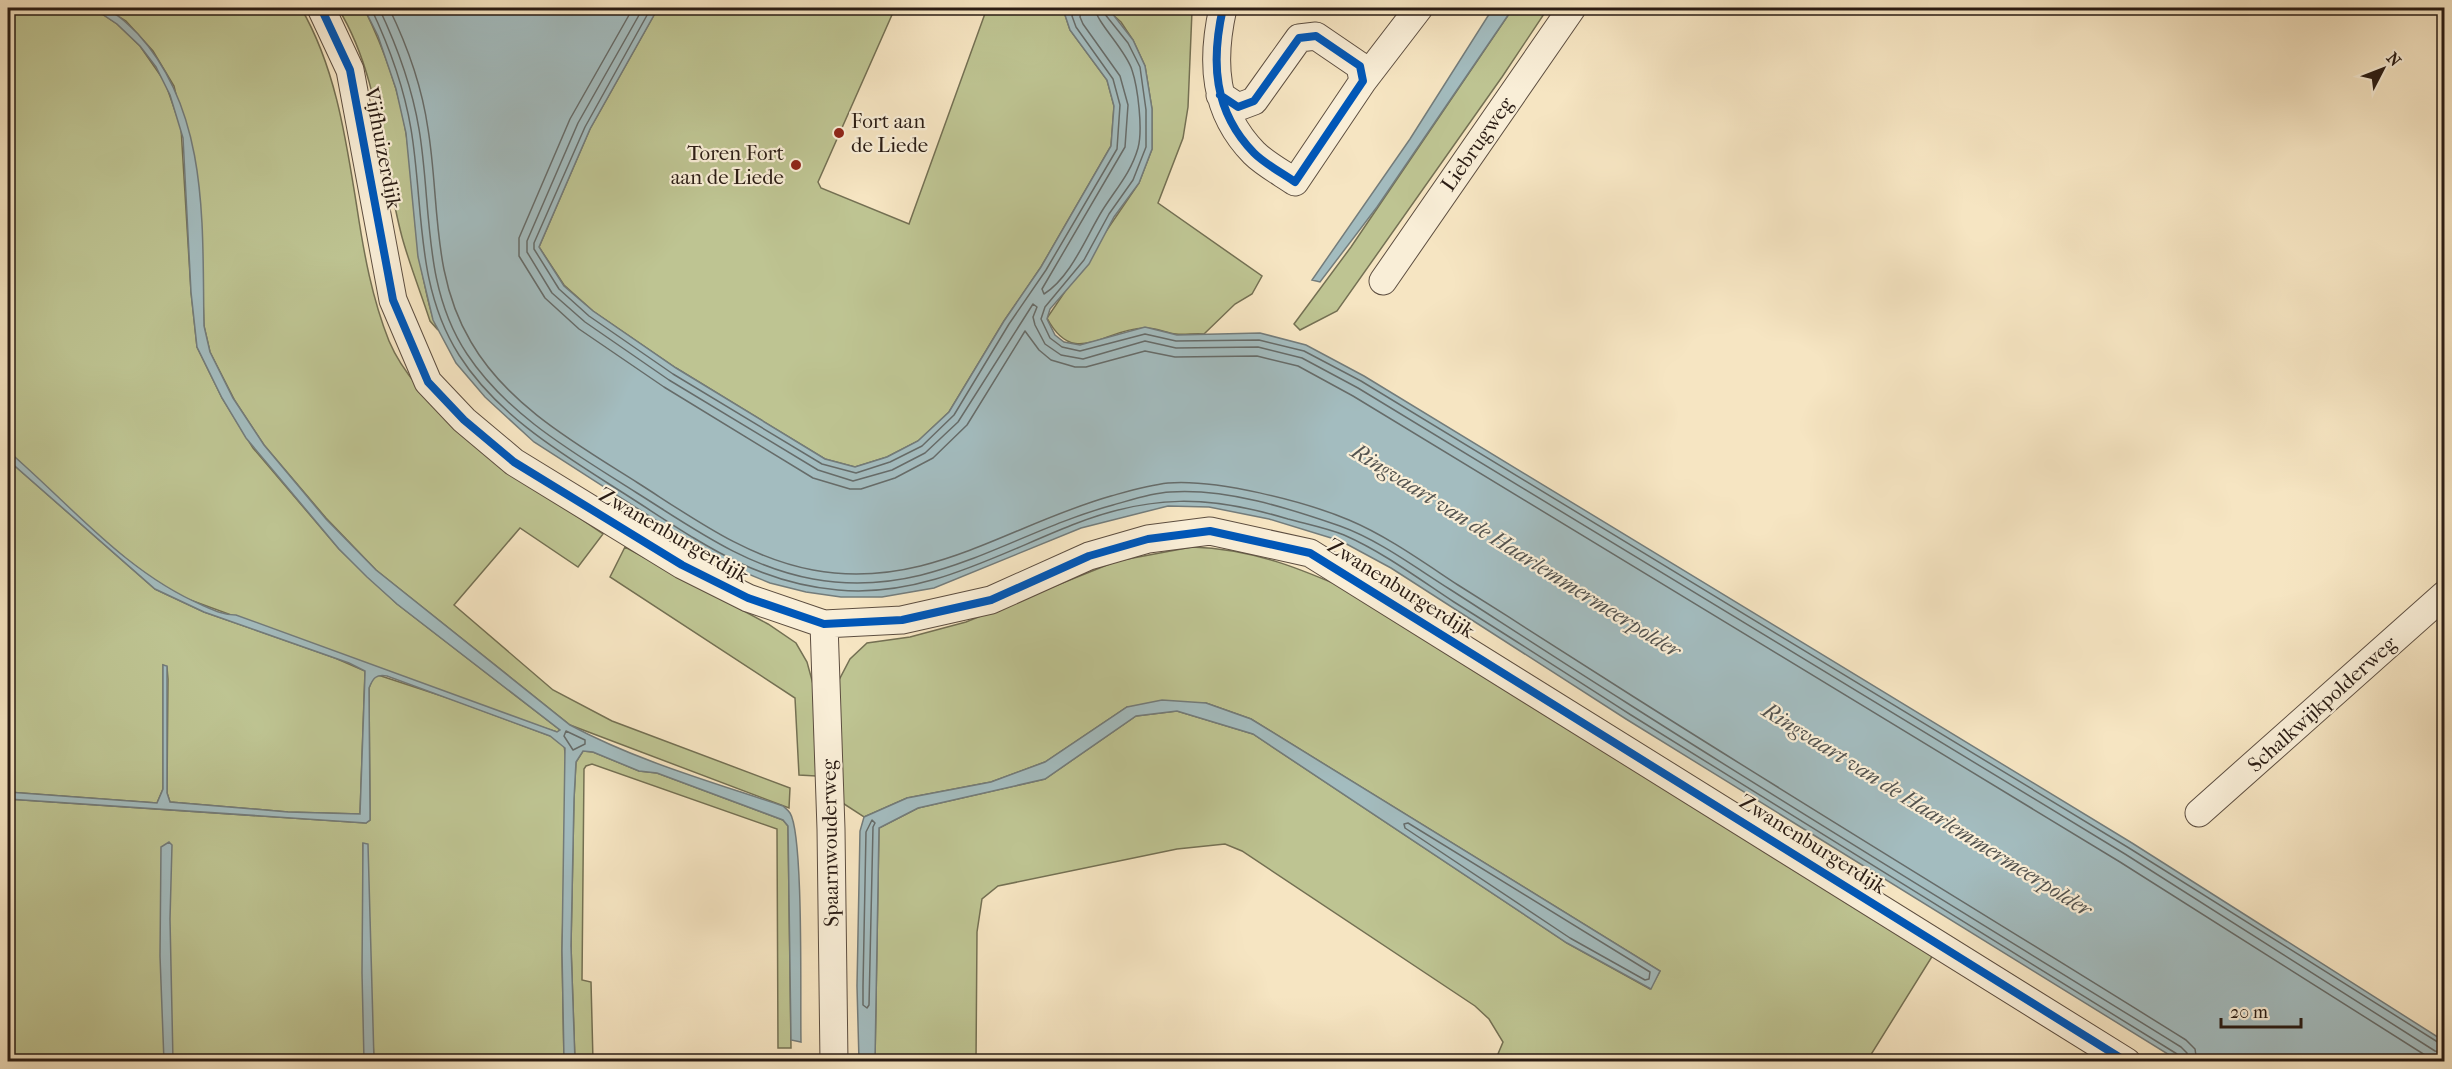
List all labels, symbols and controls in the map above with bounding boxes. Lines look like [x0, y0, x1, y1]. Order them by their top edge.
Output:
north arrow [2353, 39, 2413, 99]
text: N [2383, 48, 2405, 71]
street label: Vijfhuizerdijk [359, 84, 407, 211]
street label: Liebrugweg [1436, 92, 1519, 196]
place label: Fort aan de Liede [851, 109, 928, 157]
marker: Fort aan de Liede [832, 126, 846, 140]
place label: Toren Fort aan de Liede [671, 141, 784, 189]
marker: Toren Fort aan de Liede [789, 158, 803, 172]
water label: Ringvaart van de Haarlemmermeerpolder [1345, 437, 1687, 665]
street label: Zwanenburgerdijk [595, 482, 753, 588]
street label: Zwanenburgerdijk [1323, 533, 1479, 643]
street label: Schalkwijkpolderweg [2243, 631, 2402, 777]
water label: Ringvaart van de Haarlemmermeerpolder [1756, 696, 2098, 924]
street label: Spaarnwouderweg [817, 758, 843, 927]
street label: Zwanenburgerdijk [1735, 789, 1891, 899]
scale bar [2221, 991, 2300, 1029]
text: 20 m [2230, 1002, 2268, 1023]

